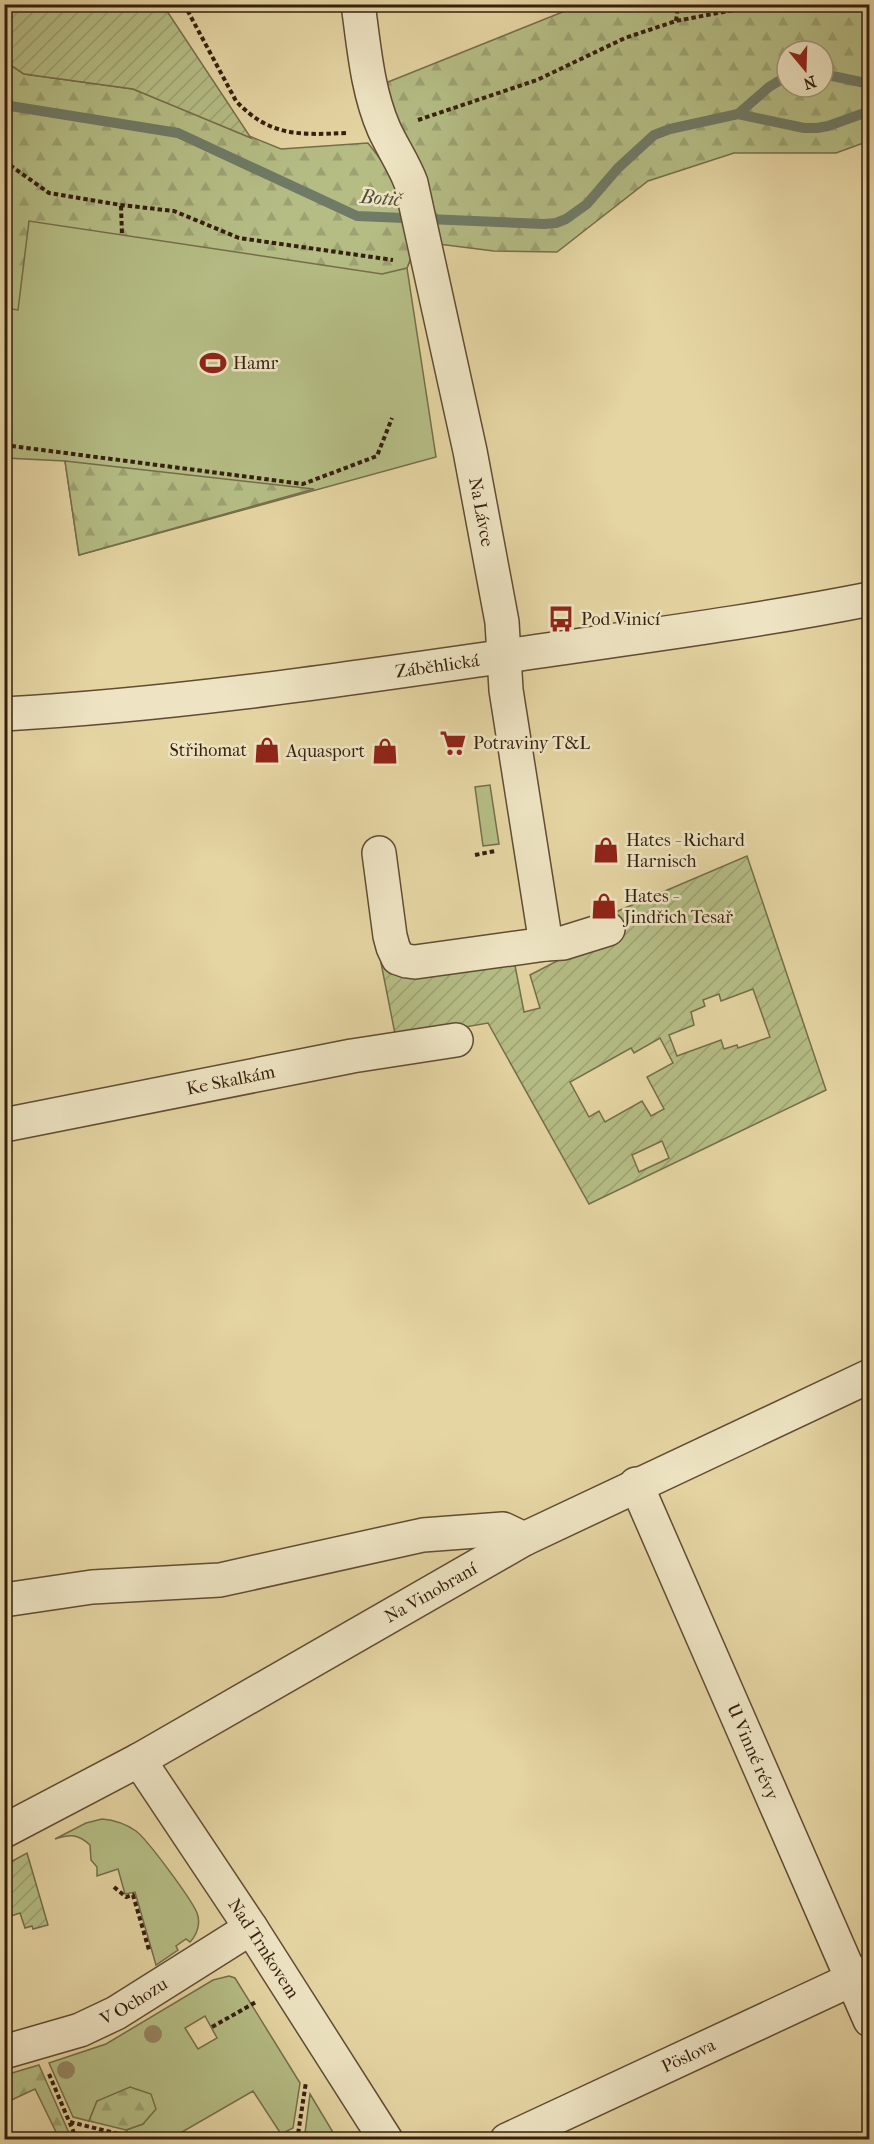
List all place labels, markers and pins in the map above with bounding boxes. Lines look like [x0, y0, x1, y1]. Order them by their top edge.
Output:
sports icon: Hamr [198, 348, 228, 378]
place label: Hamr [233, 353, 279, 374]
bus stop icon: Pod Vinicí [546, 604, 576, 634]
place label: Pod Vinicí [581, 609, 661, 630]
supermarket icon: Potraviny T&L [438, 728, 468, 758]
place label: Potraviny T&L [473, 733, 590, 754]
shop icon: Střihomat [252, 735, 282, 765]
shop icon: Aquasport [370, 736, 400, 766]
place label: Střihomat [170, 740, 248, 761]
place label: Aquasport [285, 741, 366, 762]
place label: Hates - Richard Harnisch [626, 830, 745, 872]
shop icon: Hates - Richard Harnisch [591, 835, 621, 865]
place label: Hates - Jindřich Tesař [622, 886, 733, 928]
shop icon: Hates - Jindřich Tesař [589, 891, 619, 921]

